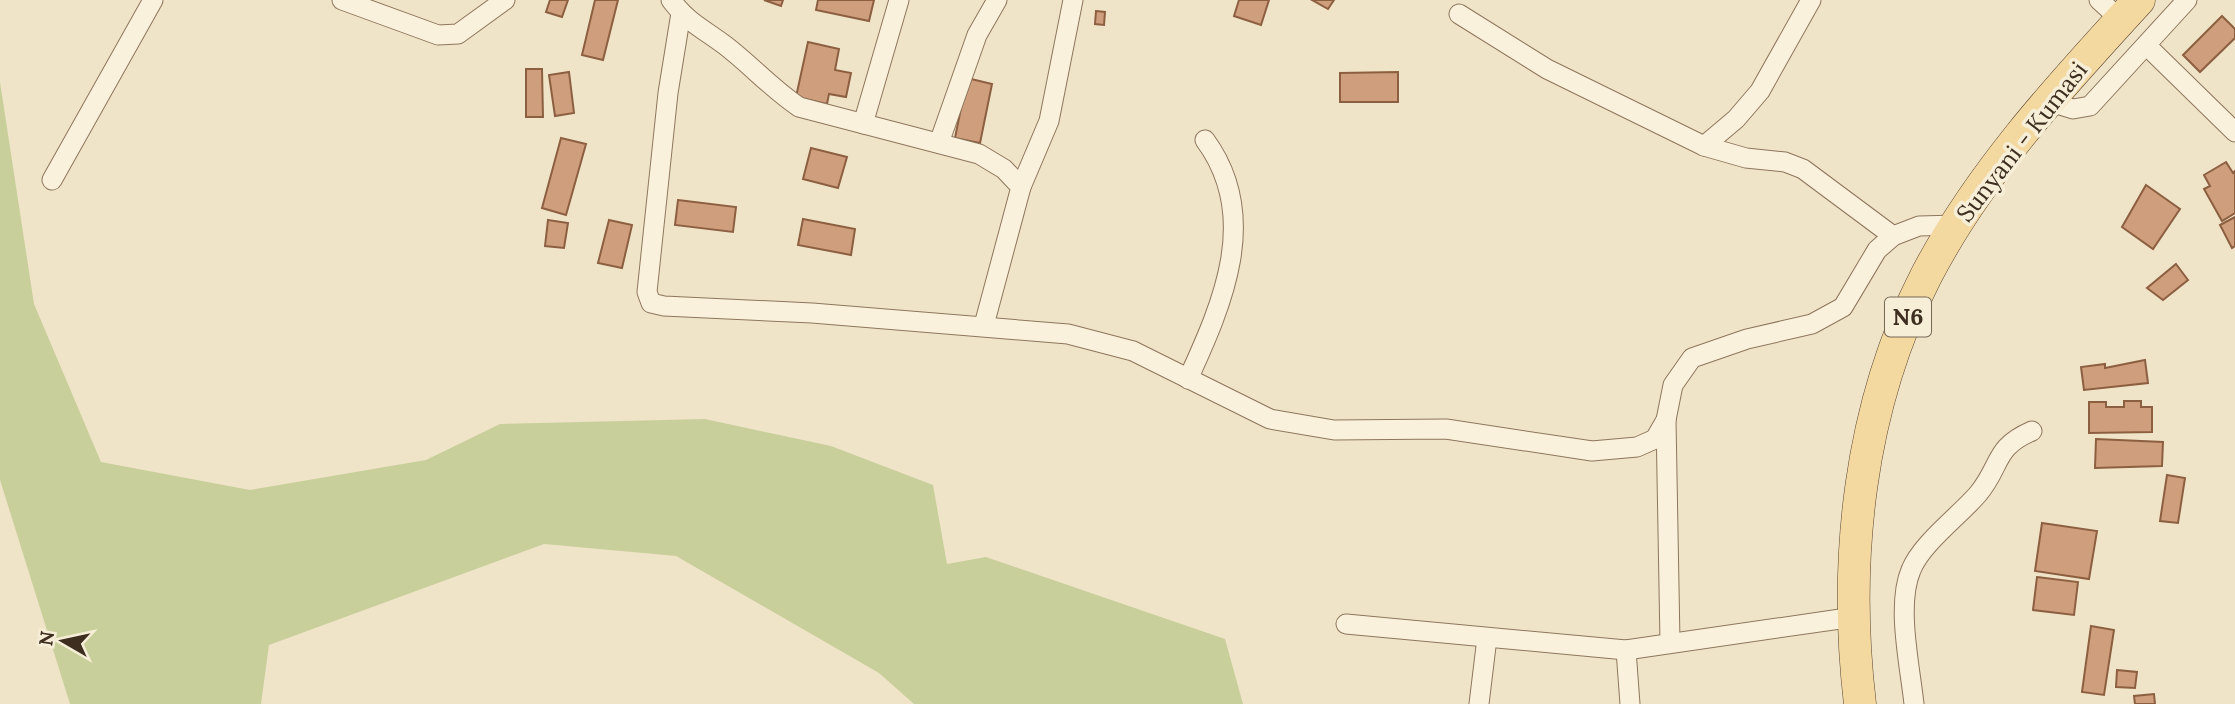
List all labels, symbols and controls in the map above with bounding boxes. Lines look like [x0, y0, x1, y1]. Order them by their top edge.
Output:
street label: Sunyani - Kumasi [1949, 55, 2094, 228]
road number: N6 [1885, 298, 1931, 336]
north arrow [28, 606, 98, 676]
text: N [33, 629, 59, 647]

